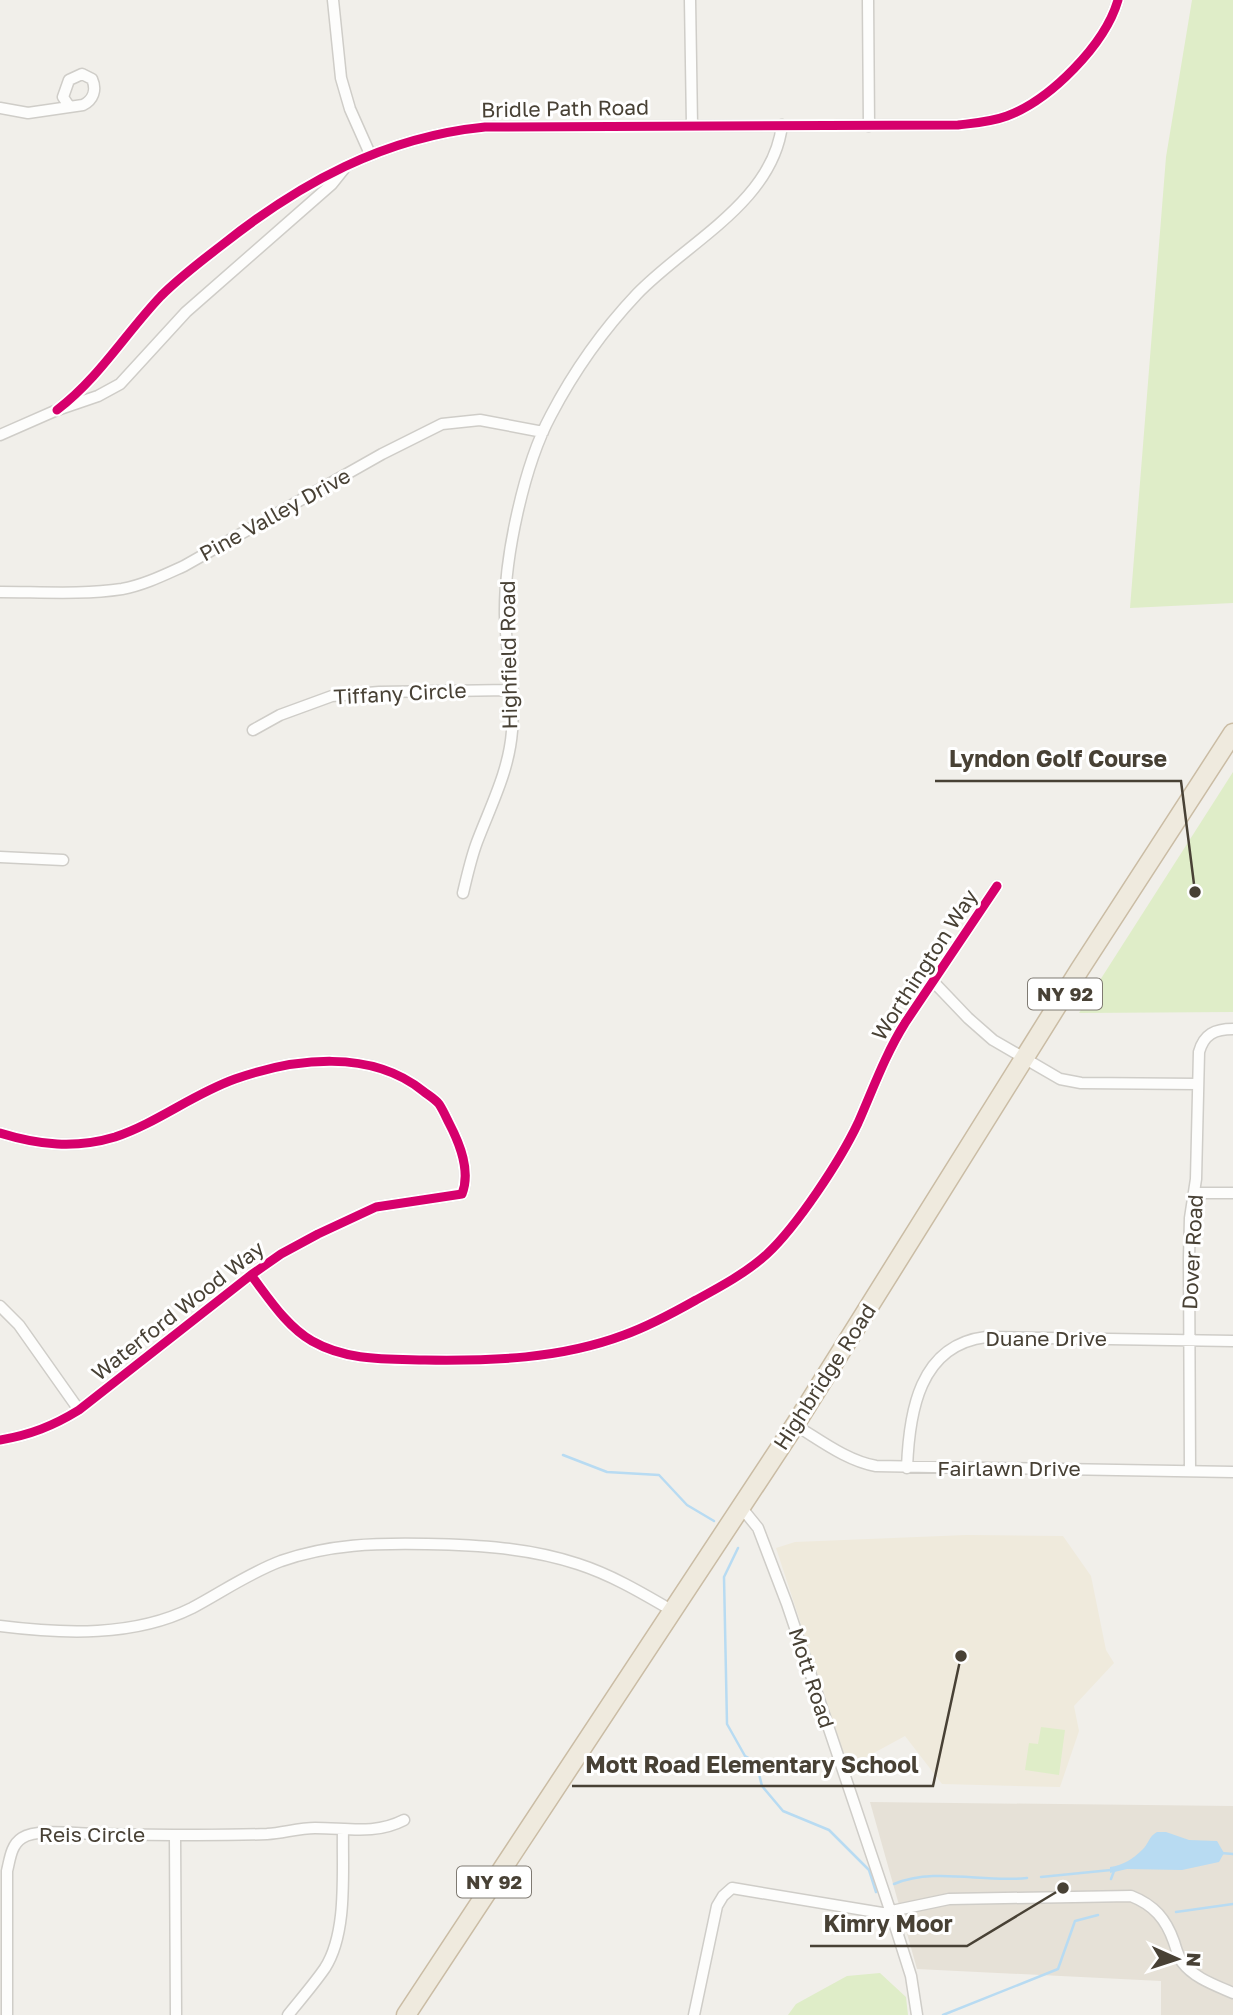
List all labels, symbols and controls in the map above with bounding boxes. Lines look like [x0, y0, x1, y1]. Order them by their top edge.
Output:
street label: Bridle Path Road [481, 94, 649, 122]
street label: Pine Valley Drive [195, 462, 354, 566]
street label: Highfield Road [494, 580, 522, 730]
street label: Tiffany Circle [333, 677, 467, 709]
callout: Lyndon Golf Course [935, 737, 1181, 781]
text: Lyndon Golf Course [949, 744, 1167, 772]
street label: Worthington Way [866, 884, 983, 1045]
road number: NY 92 [1028, 978, 1102, 1010]
street label: Dover Road [1176, 1194, 1208, 1310]
street label: Waterford Wood Way [86, 1235, 269, 1386]
street label: Highbridge Road [767, 1299, 881, 1454]
street label: Duane Drive [985, 1325, 1107, 1351]
street label: Fairlawn Drive [937, 1455, 1081, 1481]
street label: Mott Road [784, 1624, 840, 1731]
callout: Mott Road Elementary School [572, 1742, 933, 1786]
text: Mott Road Elementary School [585, 1750, 919, 1778]
street label: Reis Circle [39, 1821, 145, 1847]
road number: NY 92 [457, 1866, 531, 1898]
callout: Kimry Moor [810, 1902, 967, 1946]
text: Kimry Moor [823, 1909, 953, 1937]
north arrow [1142, 1924, 1212, 1994]
text: N [1183, 1952, 1206, 1968]

